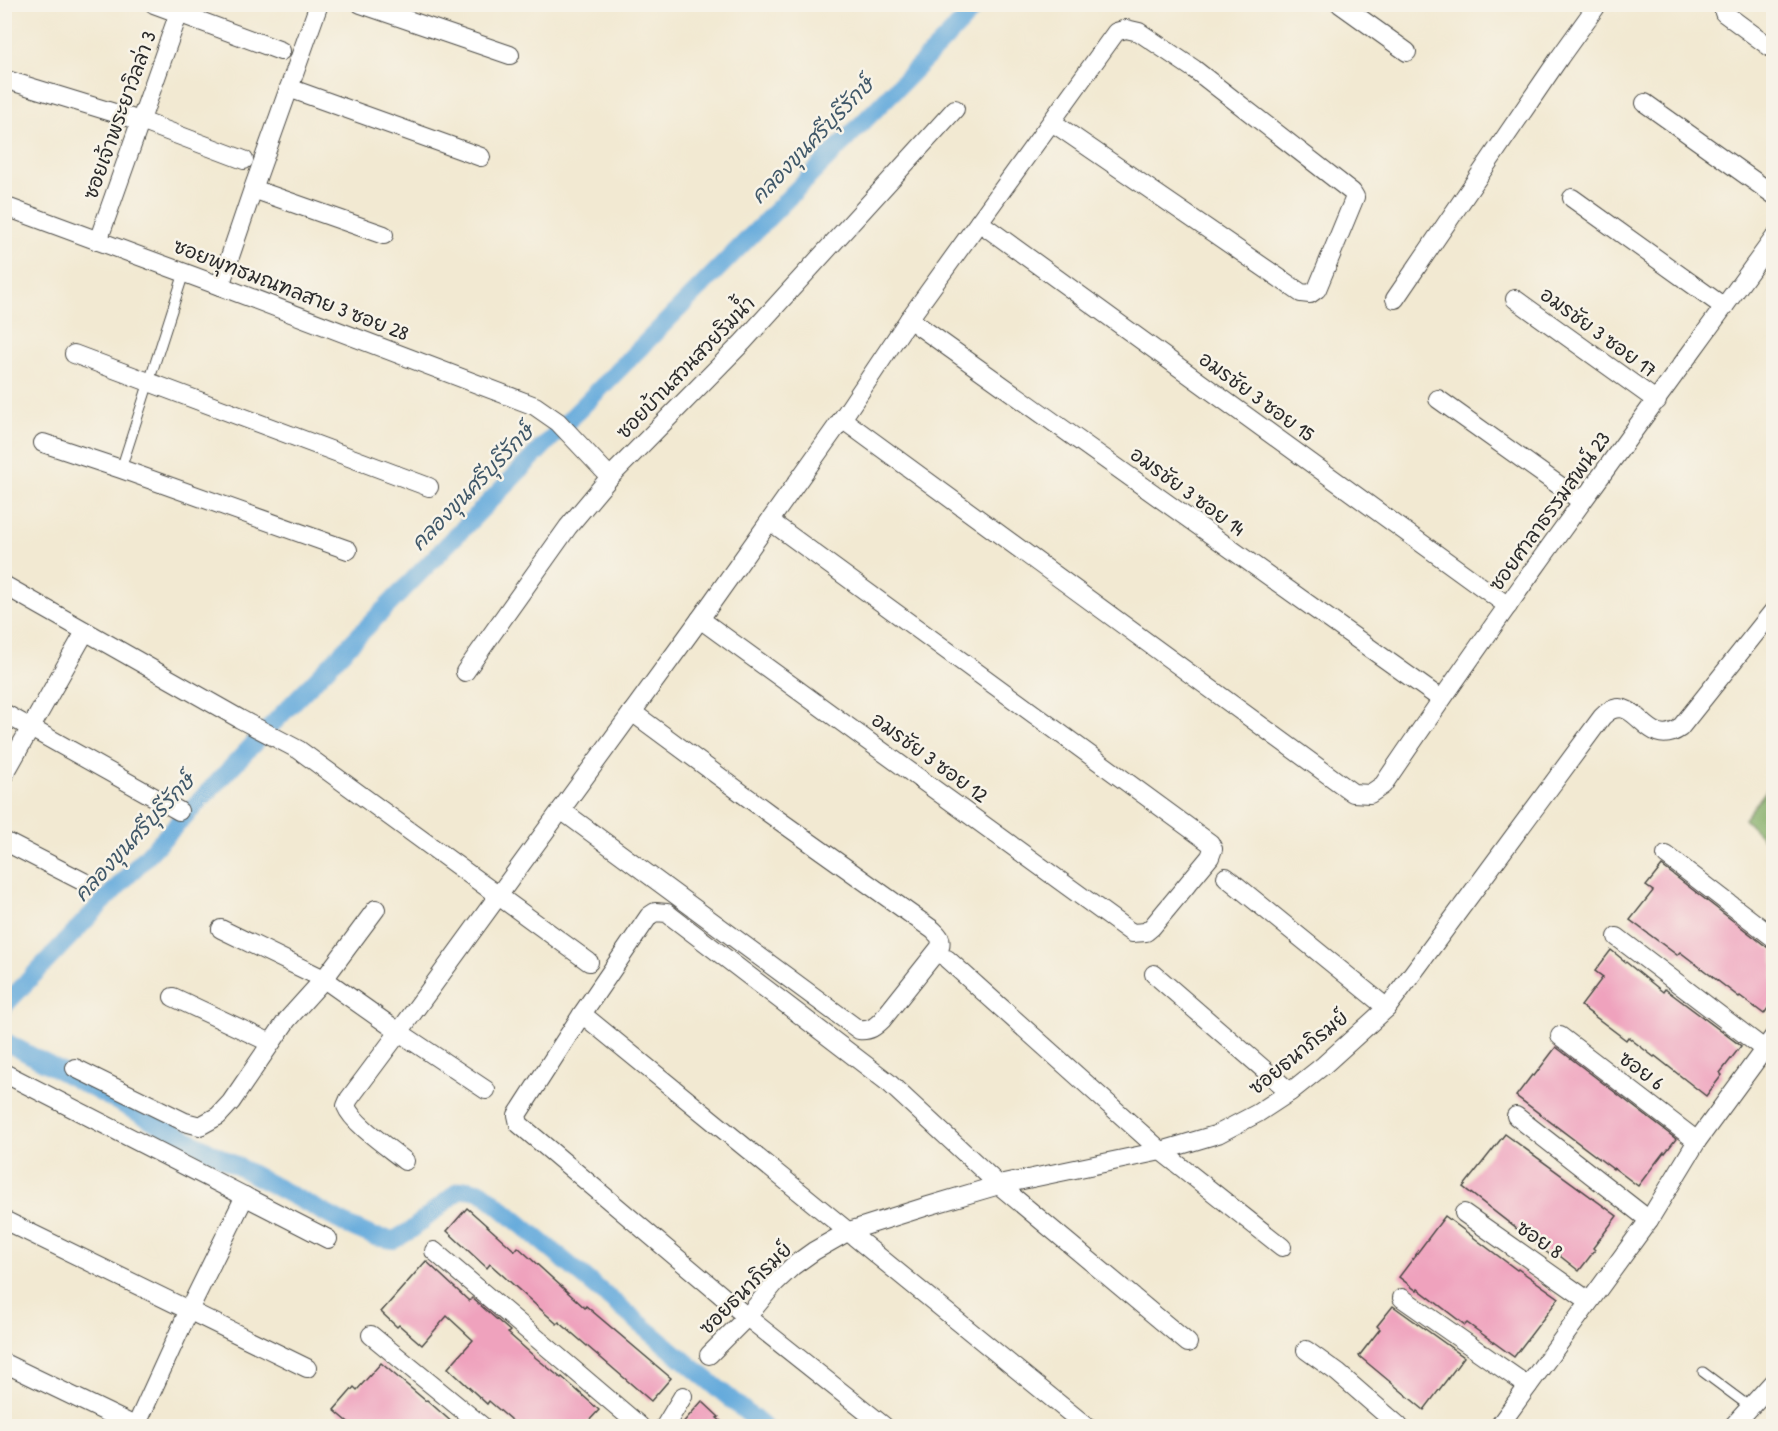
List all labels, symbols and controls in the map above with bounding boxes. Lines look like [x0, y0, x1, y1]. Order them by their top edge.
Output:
street label: ซอยเจ้าพระยาวิลล่า 3 [76, 27, 162, 203]
water label: คลองขุนศรีบุรีรักษ์ [744, 68, 883, 211]
street label: ซอยพุทธมณฑลสาย 3 ซอย 28 [168, 232, 413, 349]
street label: อมรชัย 3 ซอย 17 [1535, 281, 1663, 383]
street label: ซอยบ้านสวนสวยริมน้ำ [606, 286, 760, 444]
street label: อมรชัย 3 ซอย 15 [1194, 345, 1321, 447]
water label: คลองขุนศรีบุรีรักษ์ [404, 415, 543, 558]
street label: ซอยศาลาธรรมสพน์ 23 [1482, 426, 1616, 596]
street label: อมรชัย 3 ซอย 14 [1125, 440, 1251, 542]
street label: อมรชัย 3 ซอย 12 [867, 706, 994, 809]
water label: คลองขุนศรีบุรีรักษ์ [67, 764, 205, 909]
street label: ซอยธนาภิรมย์ [1243, 1003, 1353, 1101]
street label: ซอย 6 [1614, 1044, 1670, 1096]
street label: ซอย 8 [1512, 1213, 1568, 1265]
street label: ซอยธนาภิรมย์ [693, 1236, 797, 1340]

